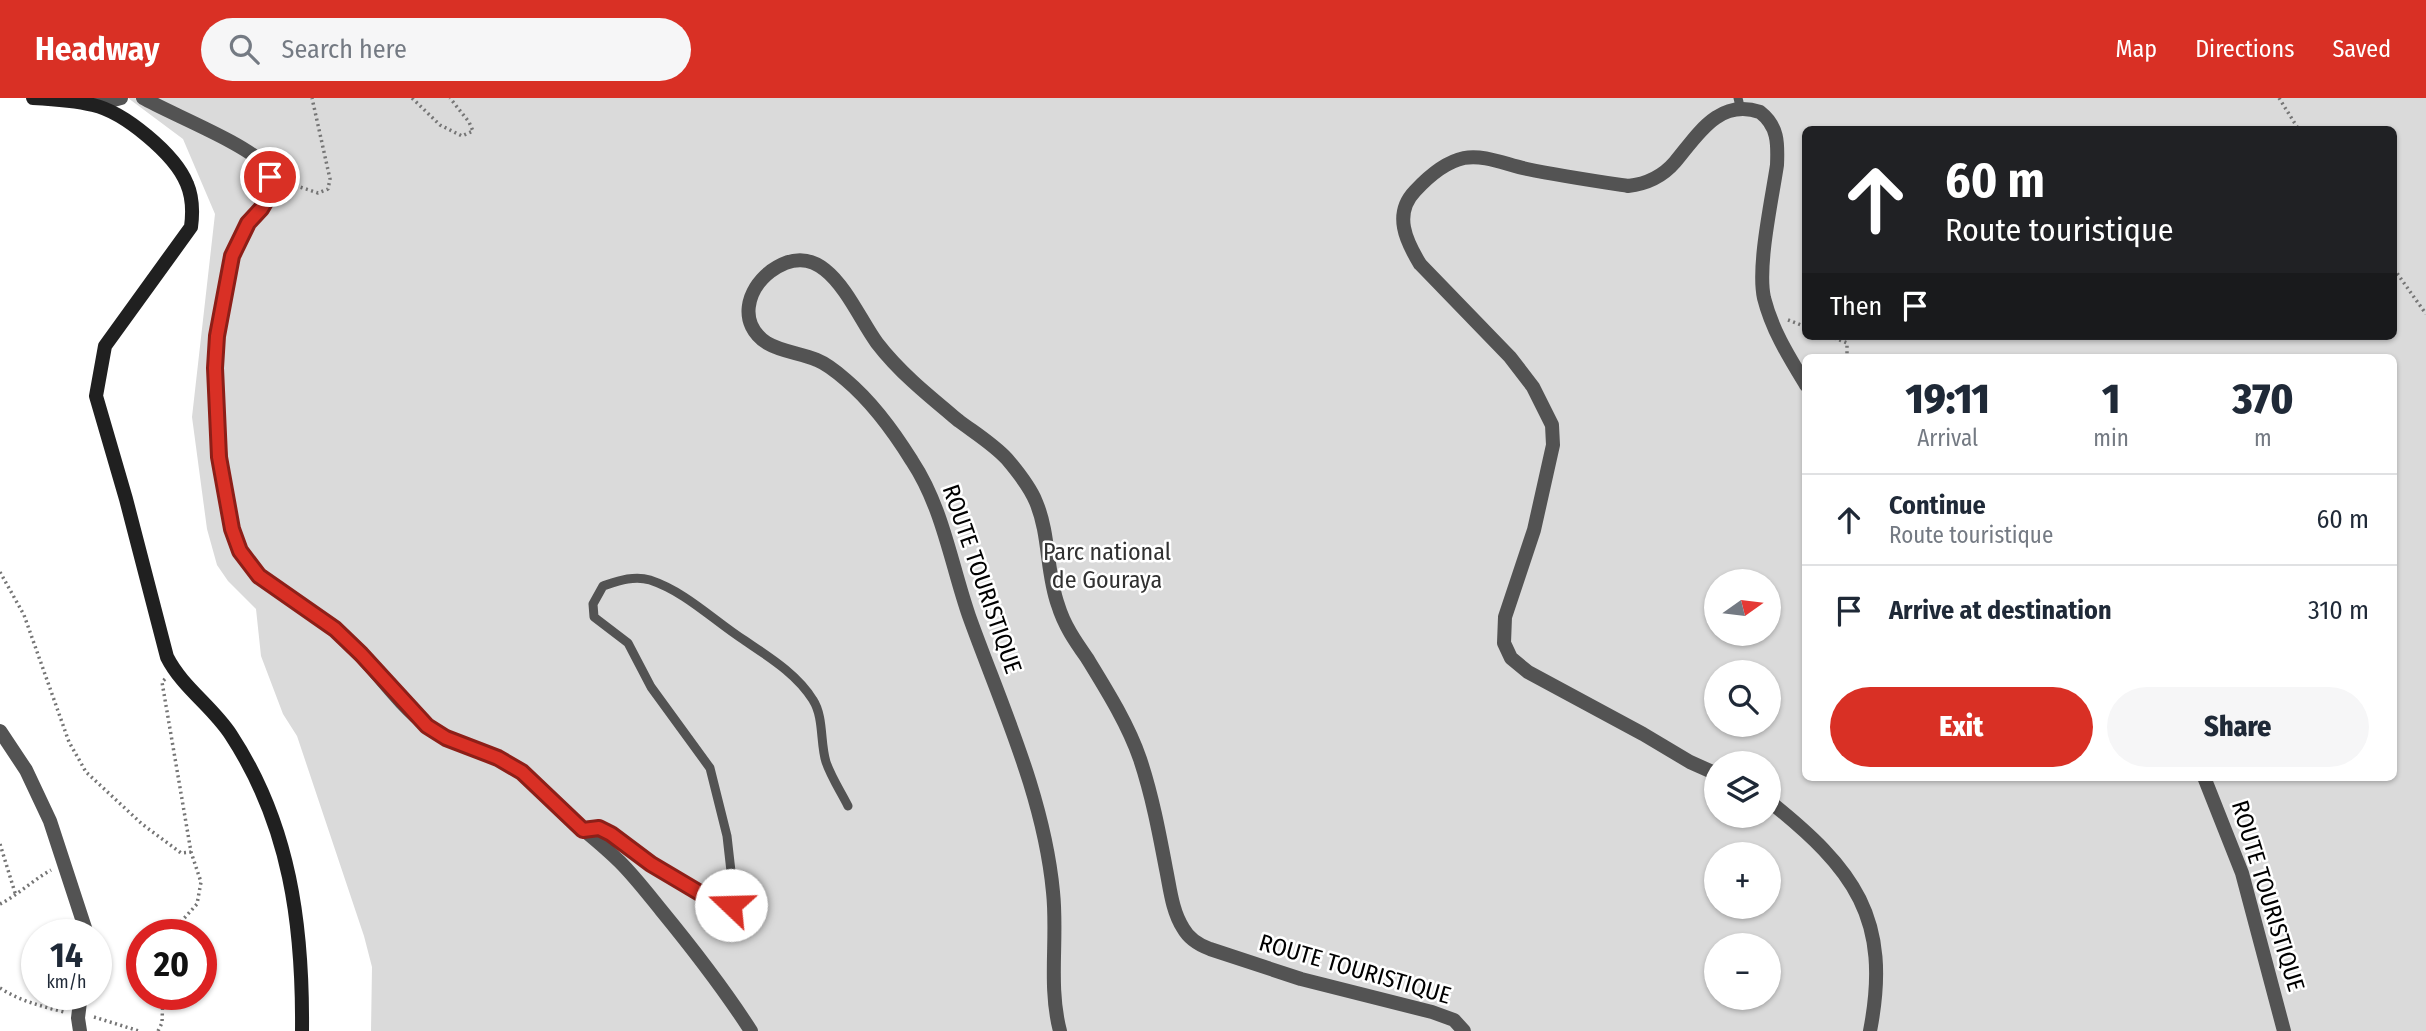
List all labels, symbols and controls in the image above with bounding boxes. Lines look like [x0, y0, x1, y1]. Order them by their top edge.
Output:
search box [201, 18, 691, 81]
text: Headway [35, 29, 159, 69]
icon: search [225, 30, 263, 68]
text: Search here [281, 34, 407, 65]
text: Map [2116, 35, 2157, 63]
text: Directions [2195, 35, 2294, 63]
text: Saved [2332, 35, 2391, 63]
pin [240, 147, 300, 207]
text: 60 m [1945, 151, 2045, 210]
icon: ahead [1830, 154, 1921, 245]
icon: arrive [251, 158, 289, 196]
text: Route touristique [1945, 211, 2174, 249]
icon: arrive [1896, 287, 1934, 325]
text: Then [1830, 291, 1882, 322]
text: 19:11 [1906, 374, 1990, 424]
text: 1 [2102, 374, 2120, 424]
text: 370 [2232, 374, 2293, 424]
text: Arrival [1917, 424, 1978, 452]
text: min [2093, 424, 2129, 452]
text: m [2254, 424, 2272, 452]
street label: ROUTE TOURISTIQUE [937, 481, 1027, 677]
text: Continue [1889, 490, 1986, 521]
icon: ahead [1830, 501, 1868, 539]
text: 60 m [2316, 504, 2369, 535]
text: Route touristique [1889, 521, 2053, 549]
park label: Parc national de Gouraya [1043, 538, 1171, 594]
north arrow [1704, 569, 1782, 646]
map controls [1704, 569, 1781, 1010]
icon: arrive [1830, 592, 1868, 630]
text: Arrive at destination [1889, 595, 2112, 626]
text: 310 m [2308, 595, 2369, 626]
button: search [1704, 660, 1781, 737]
button: Exit [1830, 687, 2093, 767]
button: Share [2107, 687, 2369, 767]
button: layers [1704, 751, 1781, 828]
street label: ROUTE TOURISTIQUE [2226, 797, 2310, 995]
button: + [1704, 842, 1781, 919]
position arrow [694, 868, 768, 942]
speed limit sign: 20 [126, 919, 217, 1010]
street label: ROUTE TOURISTIQUE [1256, 928, 1454, 1010]
button: − [1704, 933, 1781, 1010]
text: 14 [50, 934, 83, 976]
text: km/h [46, 971, 87, 993]

